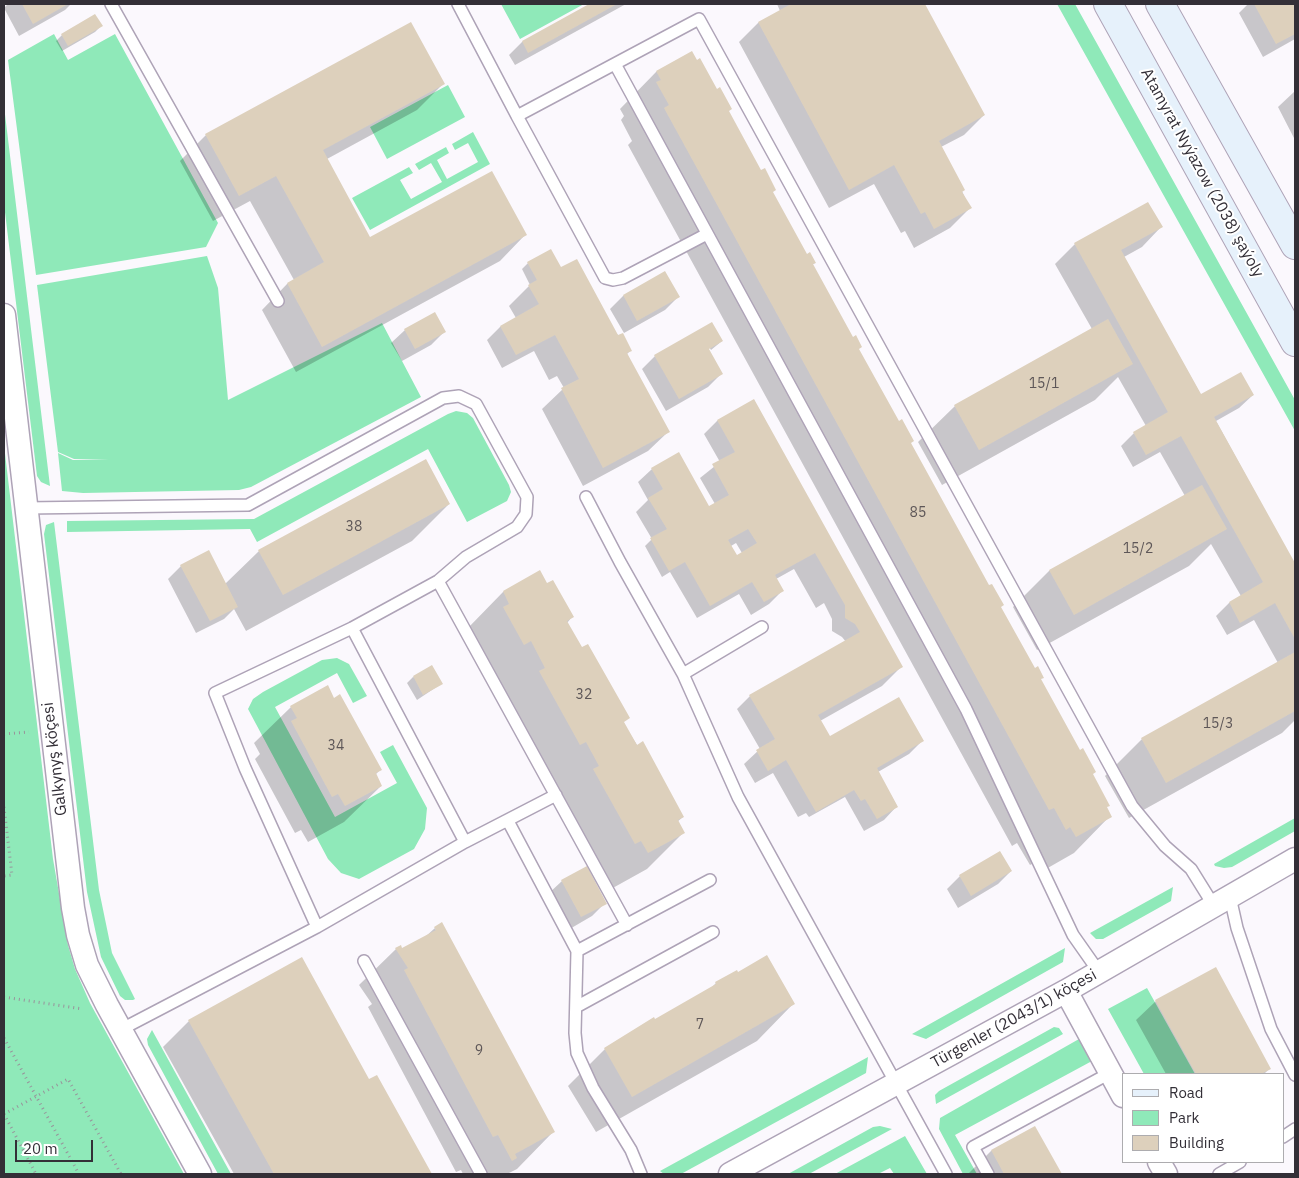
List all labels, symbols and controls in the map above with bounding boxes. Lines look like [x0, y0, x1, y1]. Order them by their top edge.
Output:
street label: Atamyrat Nyýazow (2038) şaýoly [1136, 65, 1268, 281]
house number: 15/1 [1029, 376, 1059, 392]
house number: 85 [910, 505, 926, 521]
house number: 38 [346, 519, 362, 535]
house number: 15/2 [1123, 541, 1153, 557]
house number: 32 [576, 687, 592, 703]
street label: Galkynyş köçesi [38, 701, 72, 817]
house number: 15/3 [1203, 716, 1233, 732]
house number: 34 [328, 738, 344, 754]
street label: Türgenler (2043/1) köçesi [928, 965, 1100, 1073]
house number: 7 [696, 1017, 704, 1033]
house number: 9 [475, 1043, 483, 1059]
legend [1122, 1073, 1284, 1163]
text: Road [1169, 1083, 1204, 1102]
text: Park [1169, 1108, 1199, 1127]
scale bar [18, 1130, 95, 1162]
text: Building [1169, 1133, 1224, 1152]
text: 20 m [23, 1139, 58, 1158]

